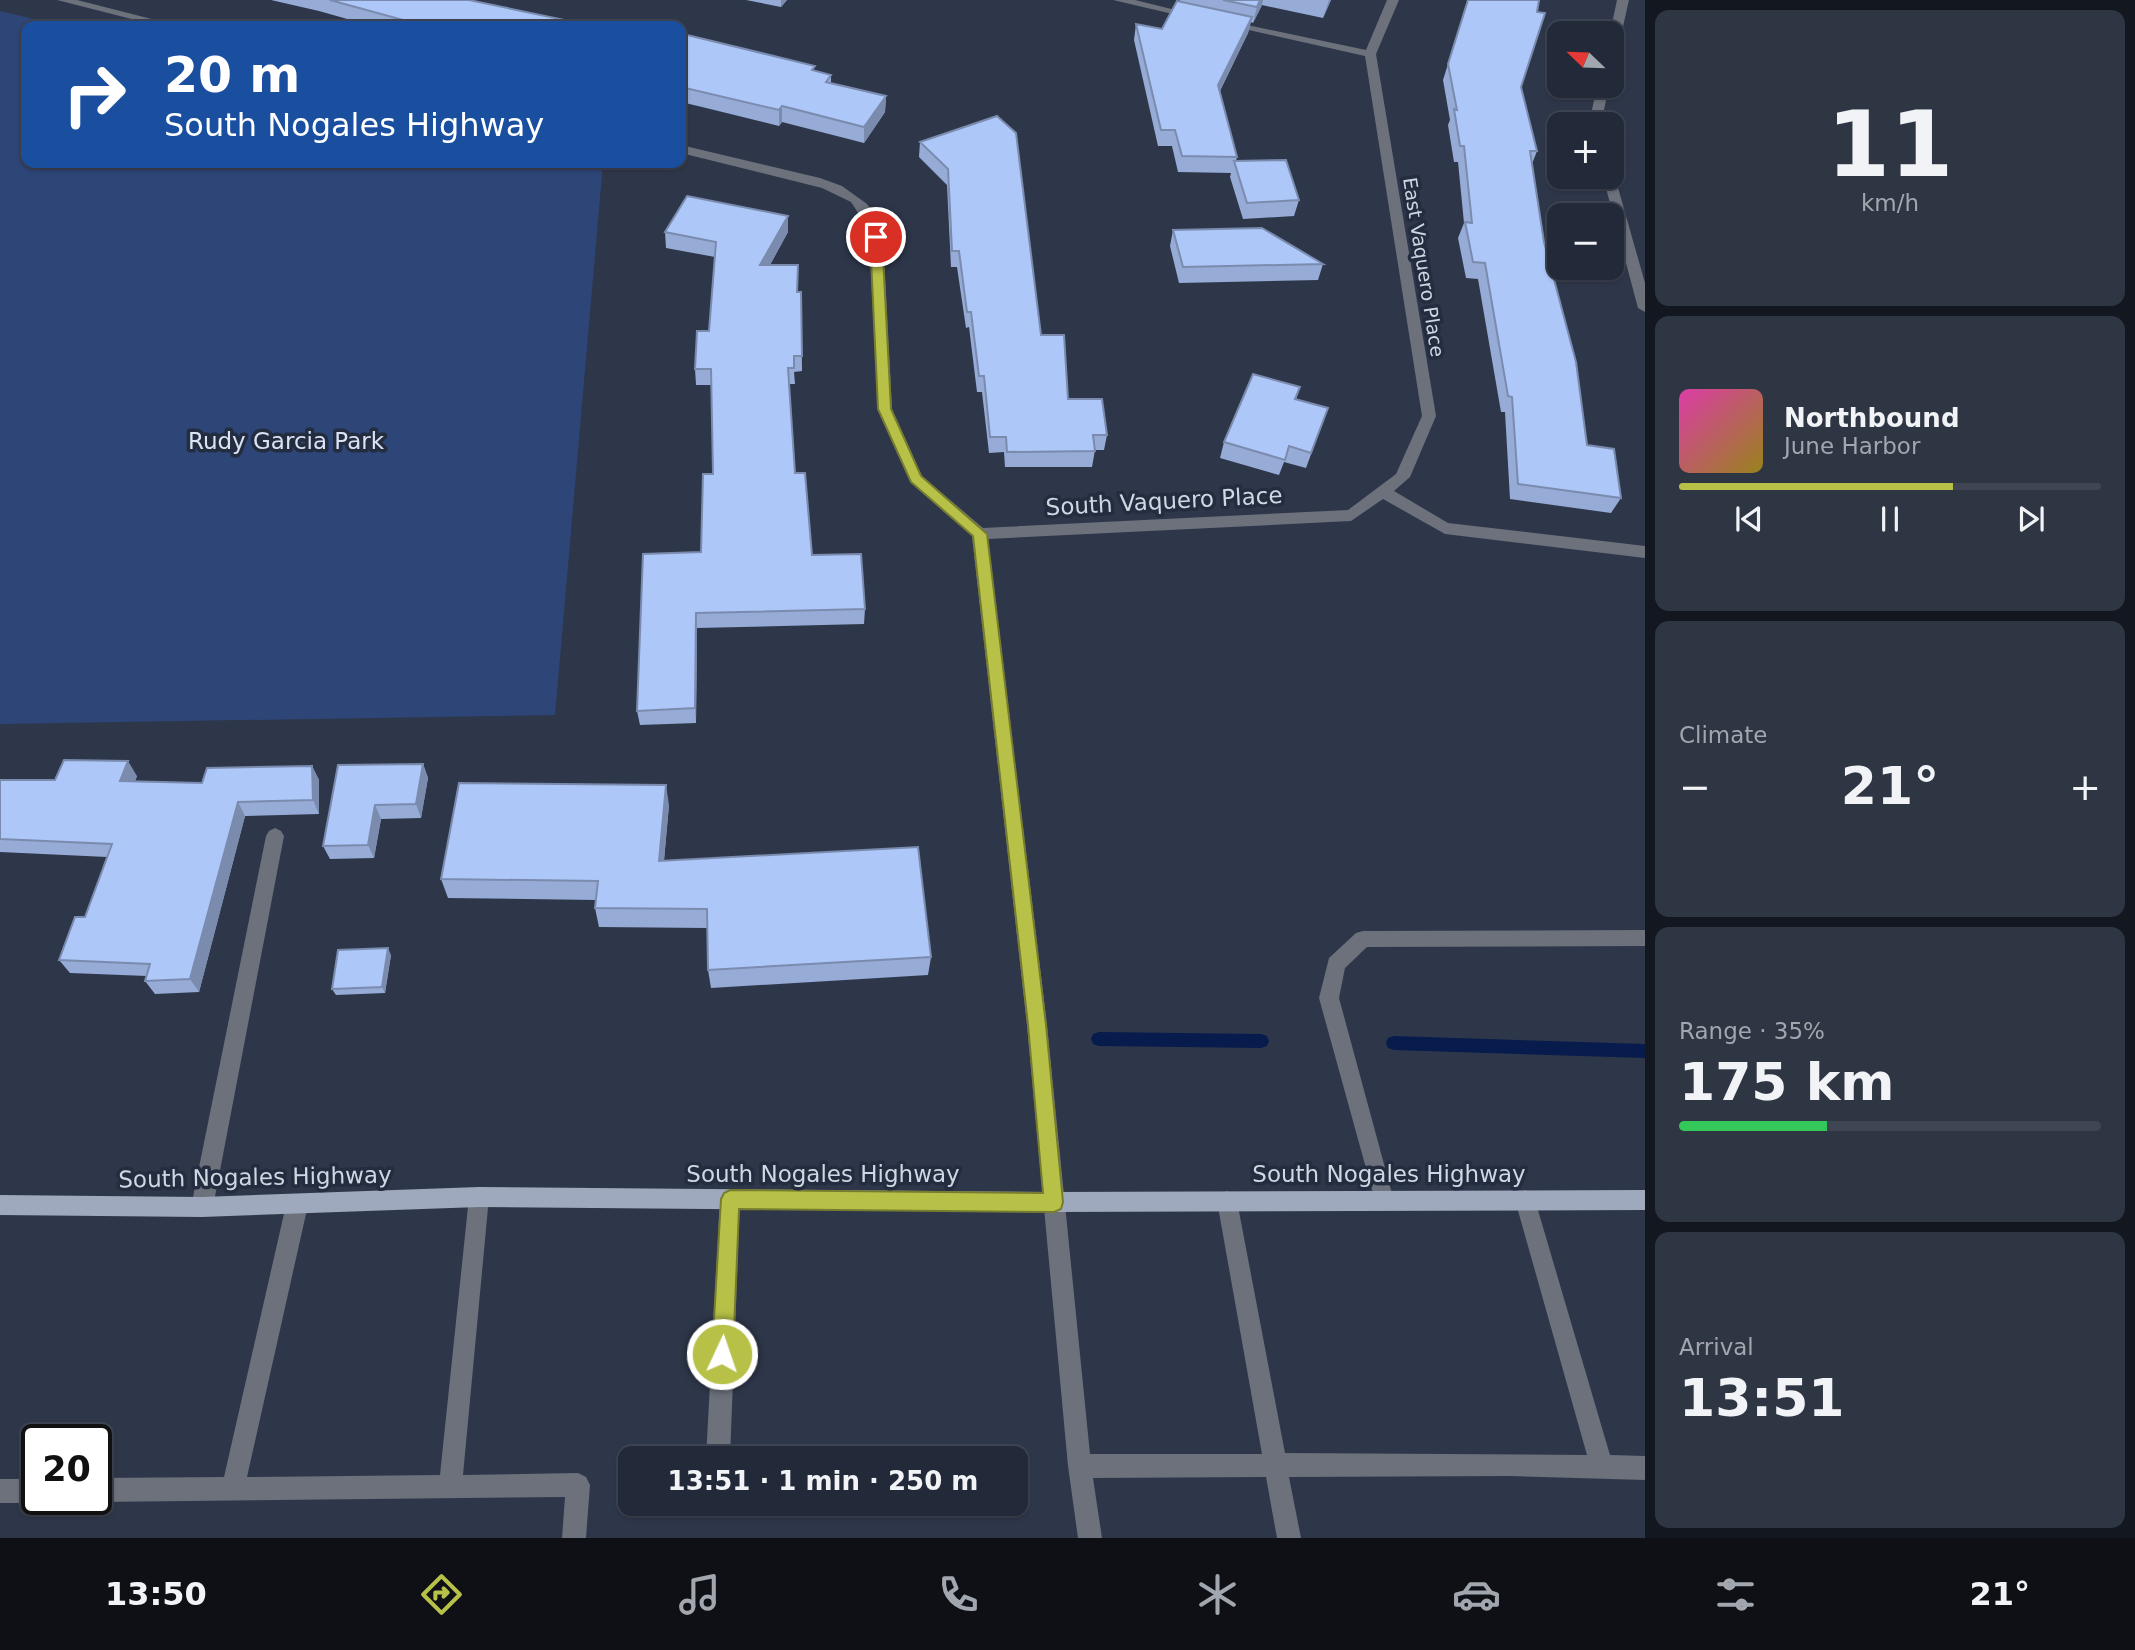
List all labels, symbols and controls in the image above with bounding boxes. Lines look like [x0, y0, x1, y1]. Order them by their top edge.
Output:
north arrow [1547, 21, 1624, 98]
map controls [1547, 21, 1624, 280]
text: 20 m [164, 47, 300, 104]
icon: right [49, 49, 140, 140]
text: 11 [1827, 92, 1953, 197]
text: South Nogales Highway [164, 106, 544, 144]
button: + [1547, 112, 1624, 189]
street label: East Vaquero Place [1399, 176, 1449, 358]
text: km/h [1861, 190, 1919, 216]
button: − [1547, 203, 1624, 280]
pin [846, 207, 906, 267]
icon: arrive [857, 218, 895, 256]
text: Northbound [1784, 403, 1960, 433]
park label: Rudy Garcia Park [188, 428, 385, 454]
text: June Harbor [1784, 433, 1920, 459]
street label: South Vaquero Place [1045, 482, 1283, 520]
icon: previous [1730, 500, 1768, 538]
icon: pause [1871, 500, 1909, 538]
icon: next [2012, 500, 2050, 538]
text: Climate [1679, 722, 1768, 748]
text: 21° [1841, 756, 1939, 816]
text: − [1679, 765, 1711, 809]
text: + [2069, 765, 2101, 809]
text: Range · 35% [1679, 1018, 1825, 1044]
text: 175 km [1679, 1052, 1894, 1112]
street label: South Nogales Highway [686, 1161, 960, 1187]
street label: South Nogales Highway [1252, 1161, 1526, 1187]
street label: South Nogales Highway [118, 1162, 392, 1192]
position arrow [685, 1317, 759, 1391]
text: Arrival [1679, 1334, 1754, 1360]
text: 13:51 [1679, 1368, 1845, 1428]
speed limit sign: 20 [21, 1424, 112, 1515]
text: 13:51 · 1 min · 250 m [668, 1466, 978, 1496]
icon: directions [417, 1570, 466, 1619]
icon: music [675, 1570, 724, 1619]
icon: phone [934, 1570, 983, 1619]
icon: climate [1193, 1570, 1242, 1619]
icon: car [1452, 1570, 1501, 1619]
icon: filters [1711, 1570, 1760, 1619]
text: 13:50 [105, 1575, 207, 1613]
text: 21° [1969, 1575, 2030, 1613]

